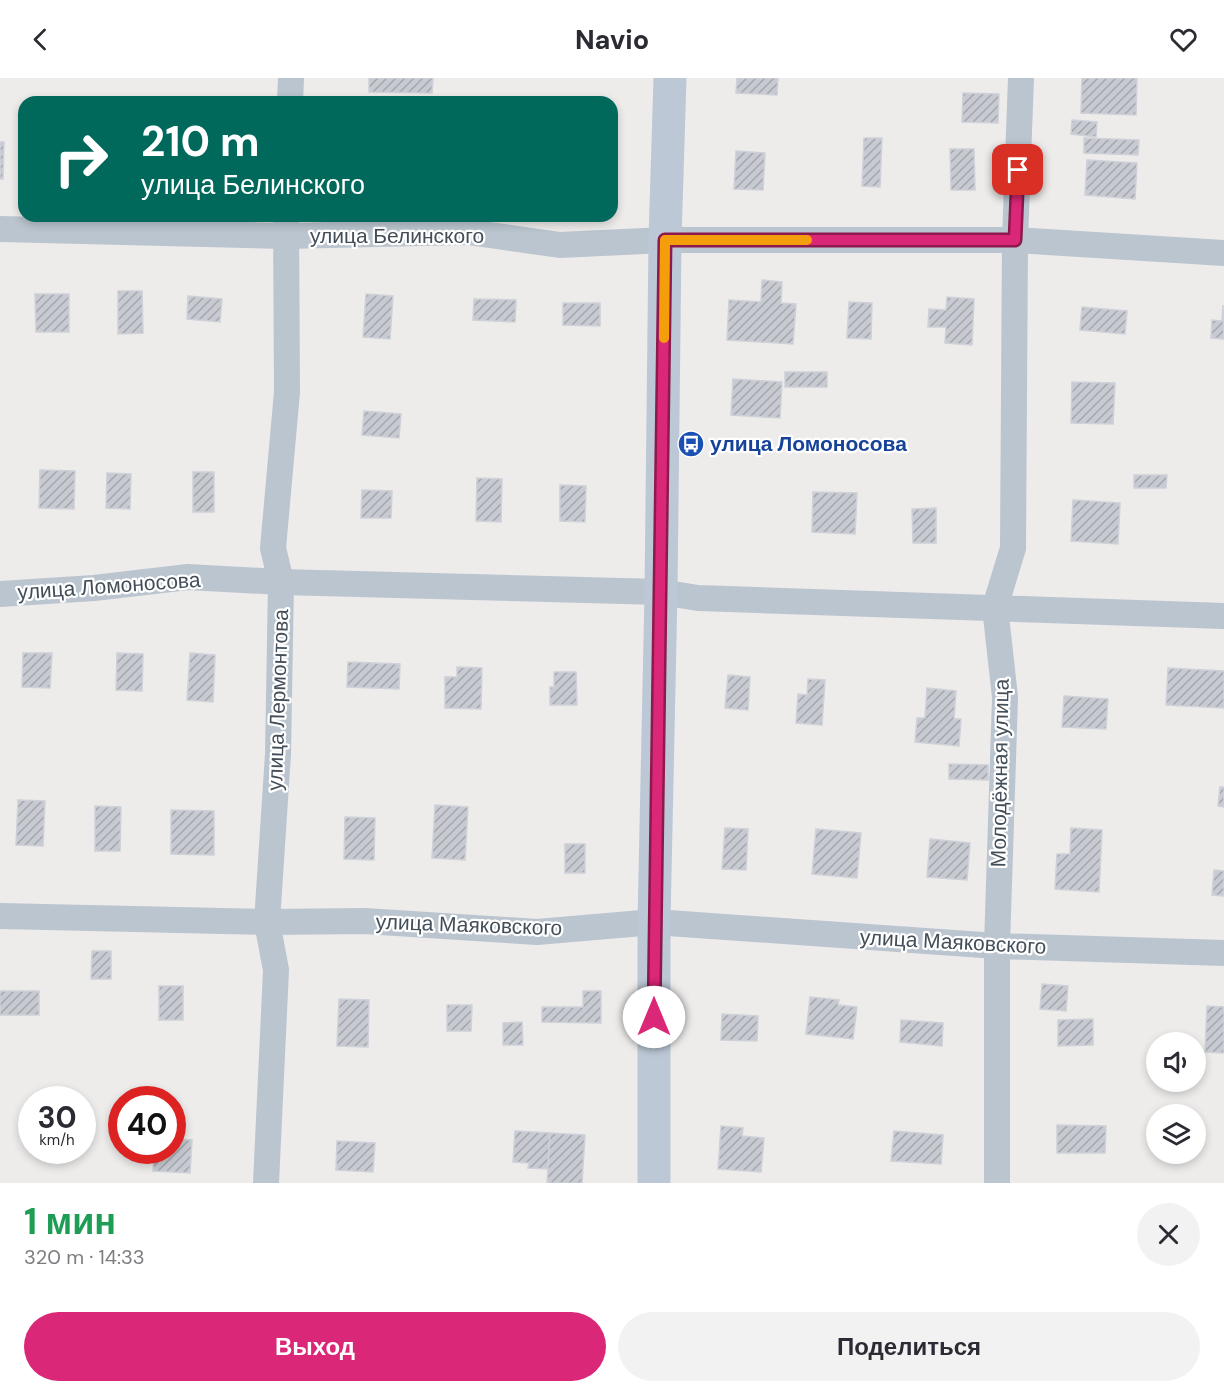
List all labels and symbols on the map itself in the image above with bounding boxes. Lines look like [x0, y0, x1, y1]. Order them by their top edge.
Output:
pin [992, 144, 1043, 195]
street label: улица Белинского [310, 222, 484, 250]
bus stop icon: улица Ломоносова [676, 429, 706, 459]
place label: улица Ломоносова [710, 430, 907, 458]
street label: улица Ломоносова [17, 566, 202, 606]
street label: улица Лермонтова [261, 608, 295, 791]
street label: Молодёжная улица [984, 678, 1016, 868]
street label: улица Маяковского [375, 908, 563, 942]
street label: улица Маяковского [859, 923, 1047, 961]
position arrow [622, 985, 686, 1049]
speed limit sign: 40 [108, 1086, 186, 1164]

